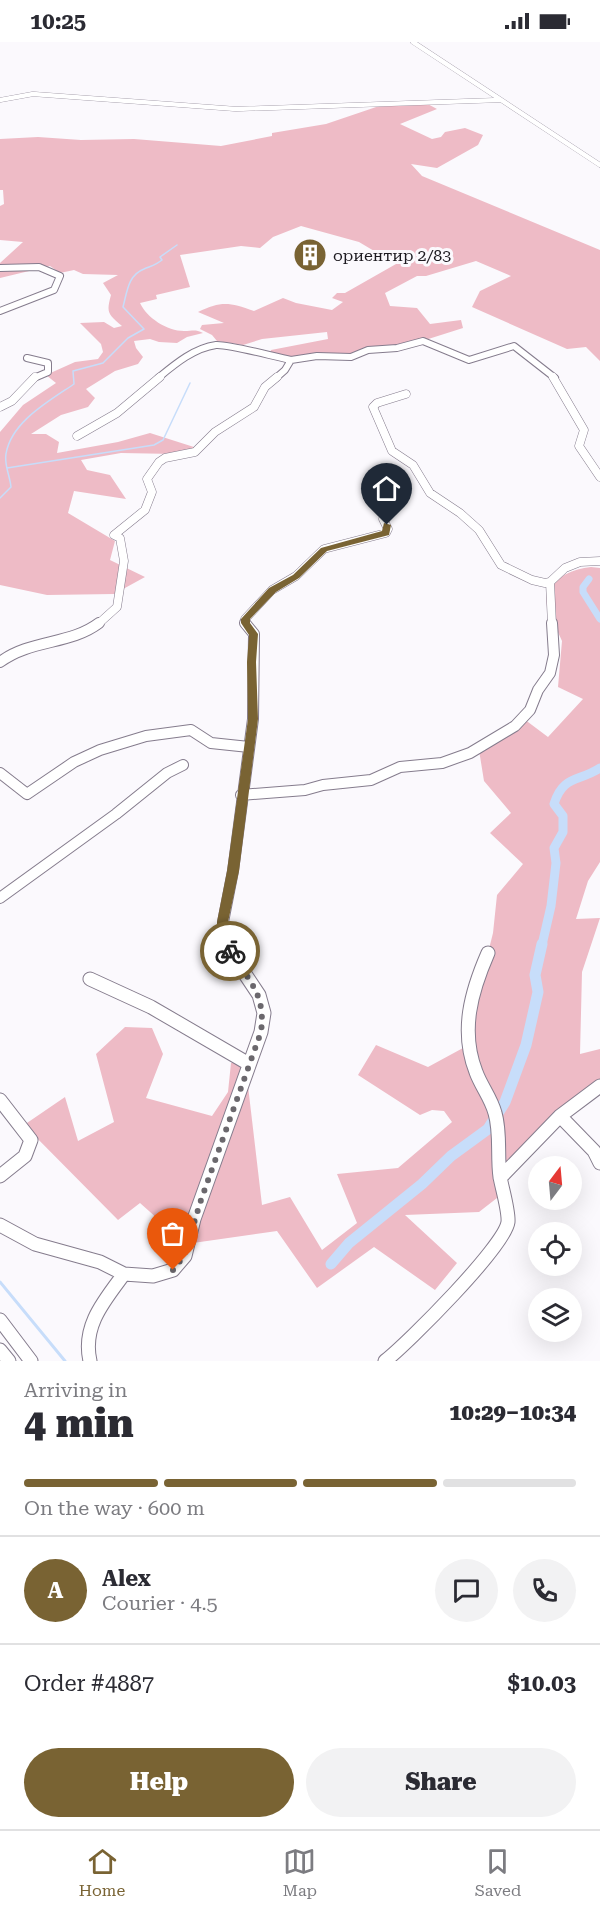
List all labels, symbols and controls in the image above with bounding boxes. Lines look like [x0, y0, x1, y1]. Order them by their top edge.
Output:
text: 10:25 [30, 9, 86, 34]
building icon: ориентир 2/83 [292, 237, 328, 273]
place label: ориентир 2/83 [333, 246, 451, 265]
pin [361, 463, 412, 525]
icon: home [370, 472, 403, 505]
courier [200, 921, 260, 981]
icon: bike [214, 935, 247, 968]
north arrow [528, 1156, 582, 1210]
map controls [528, 1156, 582, 1342]
pin [147, 1208, 198, 1270]
icon: bag [156, 1217, 189, 1250]
button: locate [528, 1222, 582, 1276]
button: layers [528, 1288, 582, 1342]
text: Arriving in [24, 1378, 127, 1402]
text: 10:29–10:34 [449, 1400, 576, 1425]
text: 4 min [24, 1401, 134, 1447]
text: On the way · 600 m [24, 1496, 205, 1520]
button: chat [435, 1559, 498, 1622]
button: phone [513, 1559, 576, 1622]
text: Alex [102, 1566, 151, 1591]
text: A [48, 1578, 63, 1603]
text: Courier · 4.5 [102, 1591, 218, 1615]
text: Order #4887 [24, 1671, 154, 1696]
text: $10.03 [507, 1671, 576, 1696]
button: Help [24, 1748, 294, 1817]
button: Share [306, 1748, 576, 1817]
tab: Home [79, 1845, 125, 1900]
tab: Map [283, 1845, 317, 1900]
tab: Saved [475, 1845, 521, 1900]

